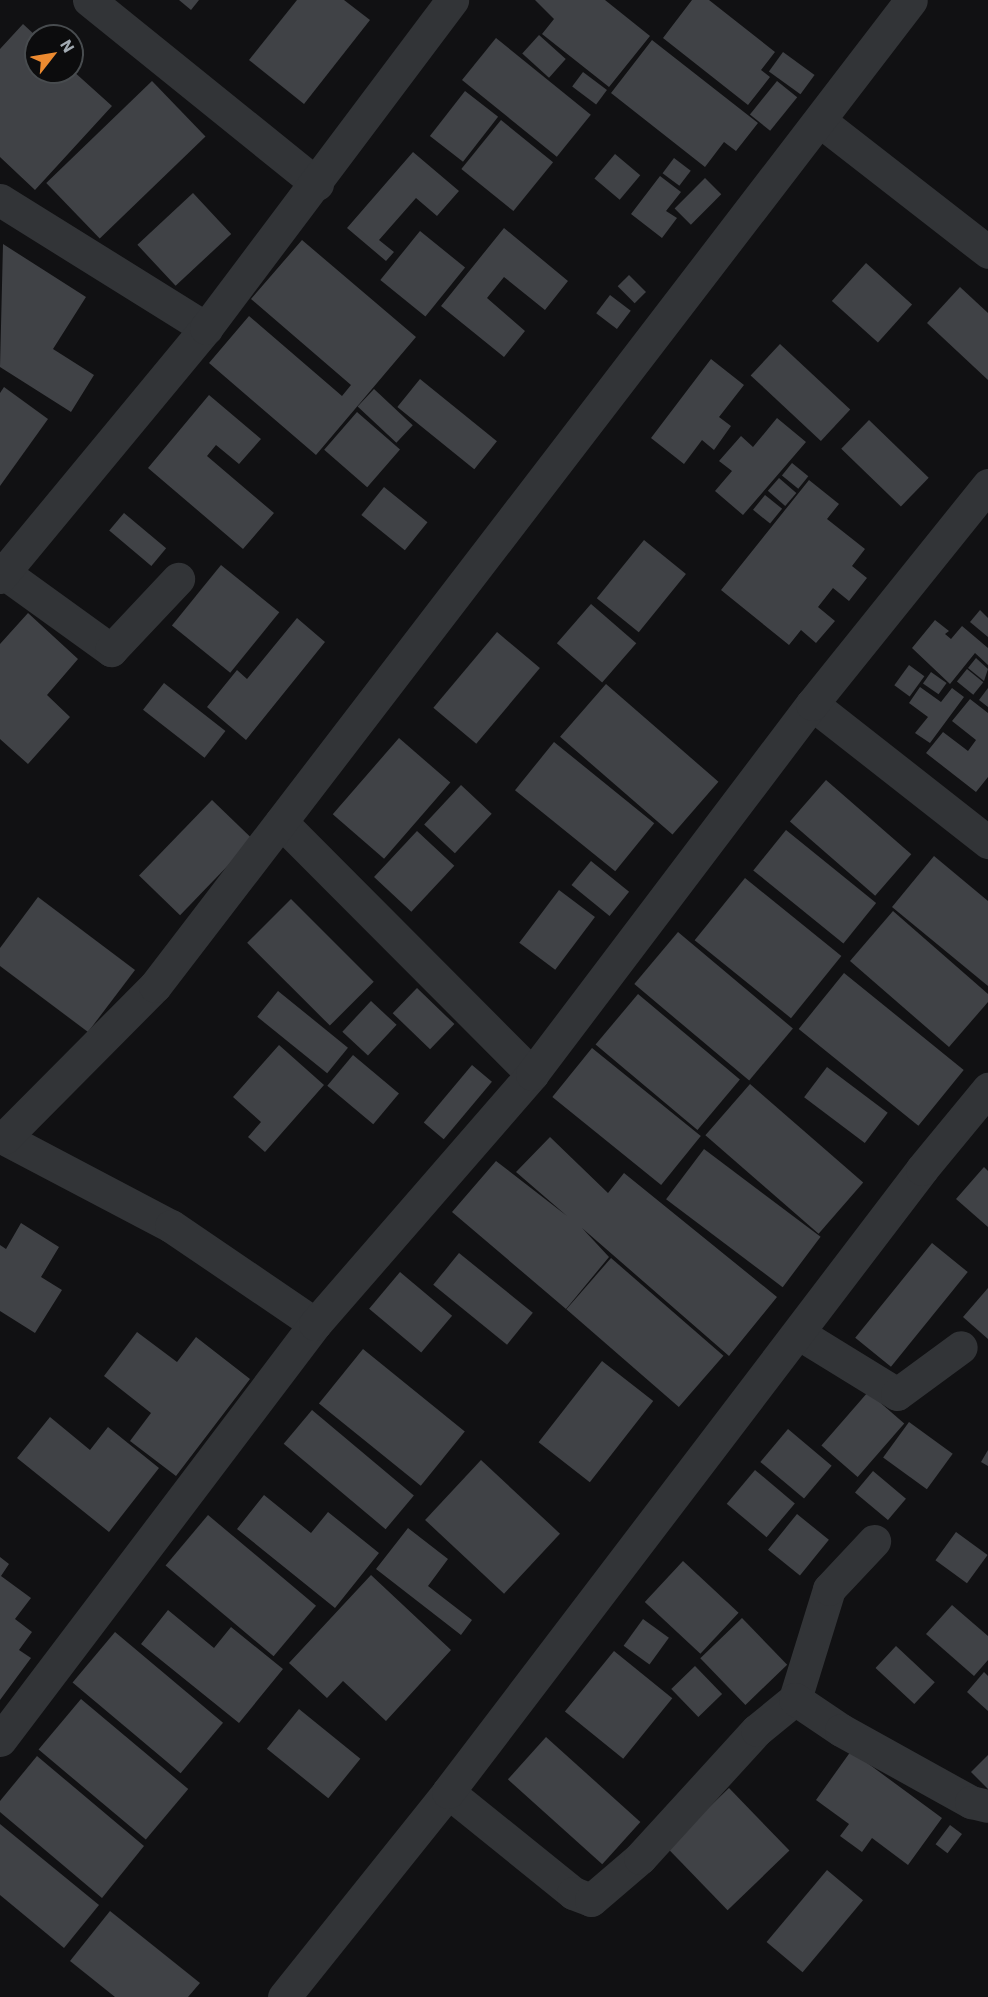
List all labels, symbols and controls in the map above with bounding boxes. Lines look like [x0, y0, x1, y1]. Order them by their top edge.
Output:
north arrow [24, 24, 84, 84]
text: N [56, 36, 79, 56]

